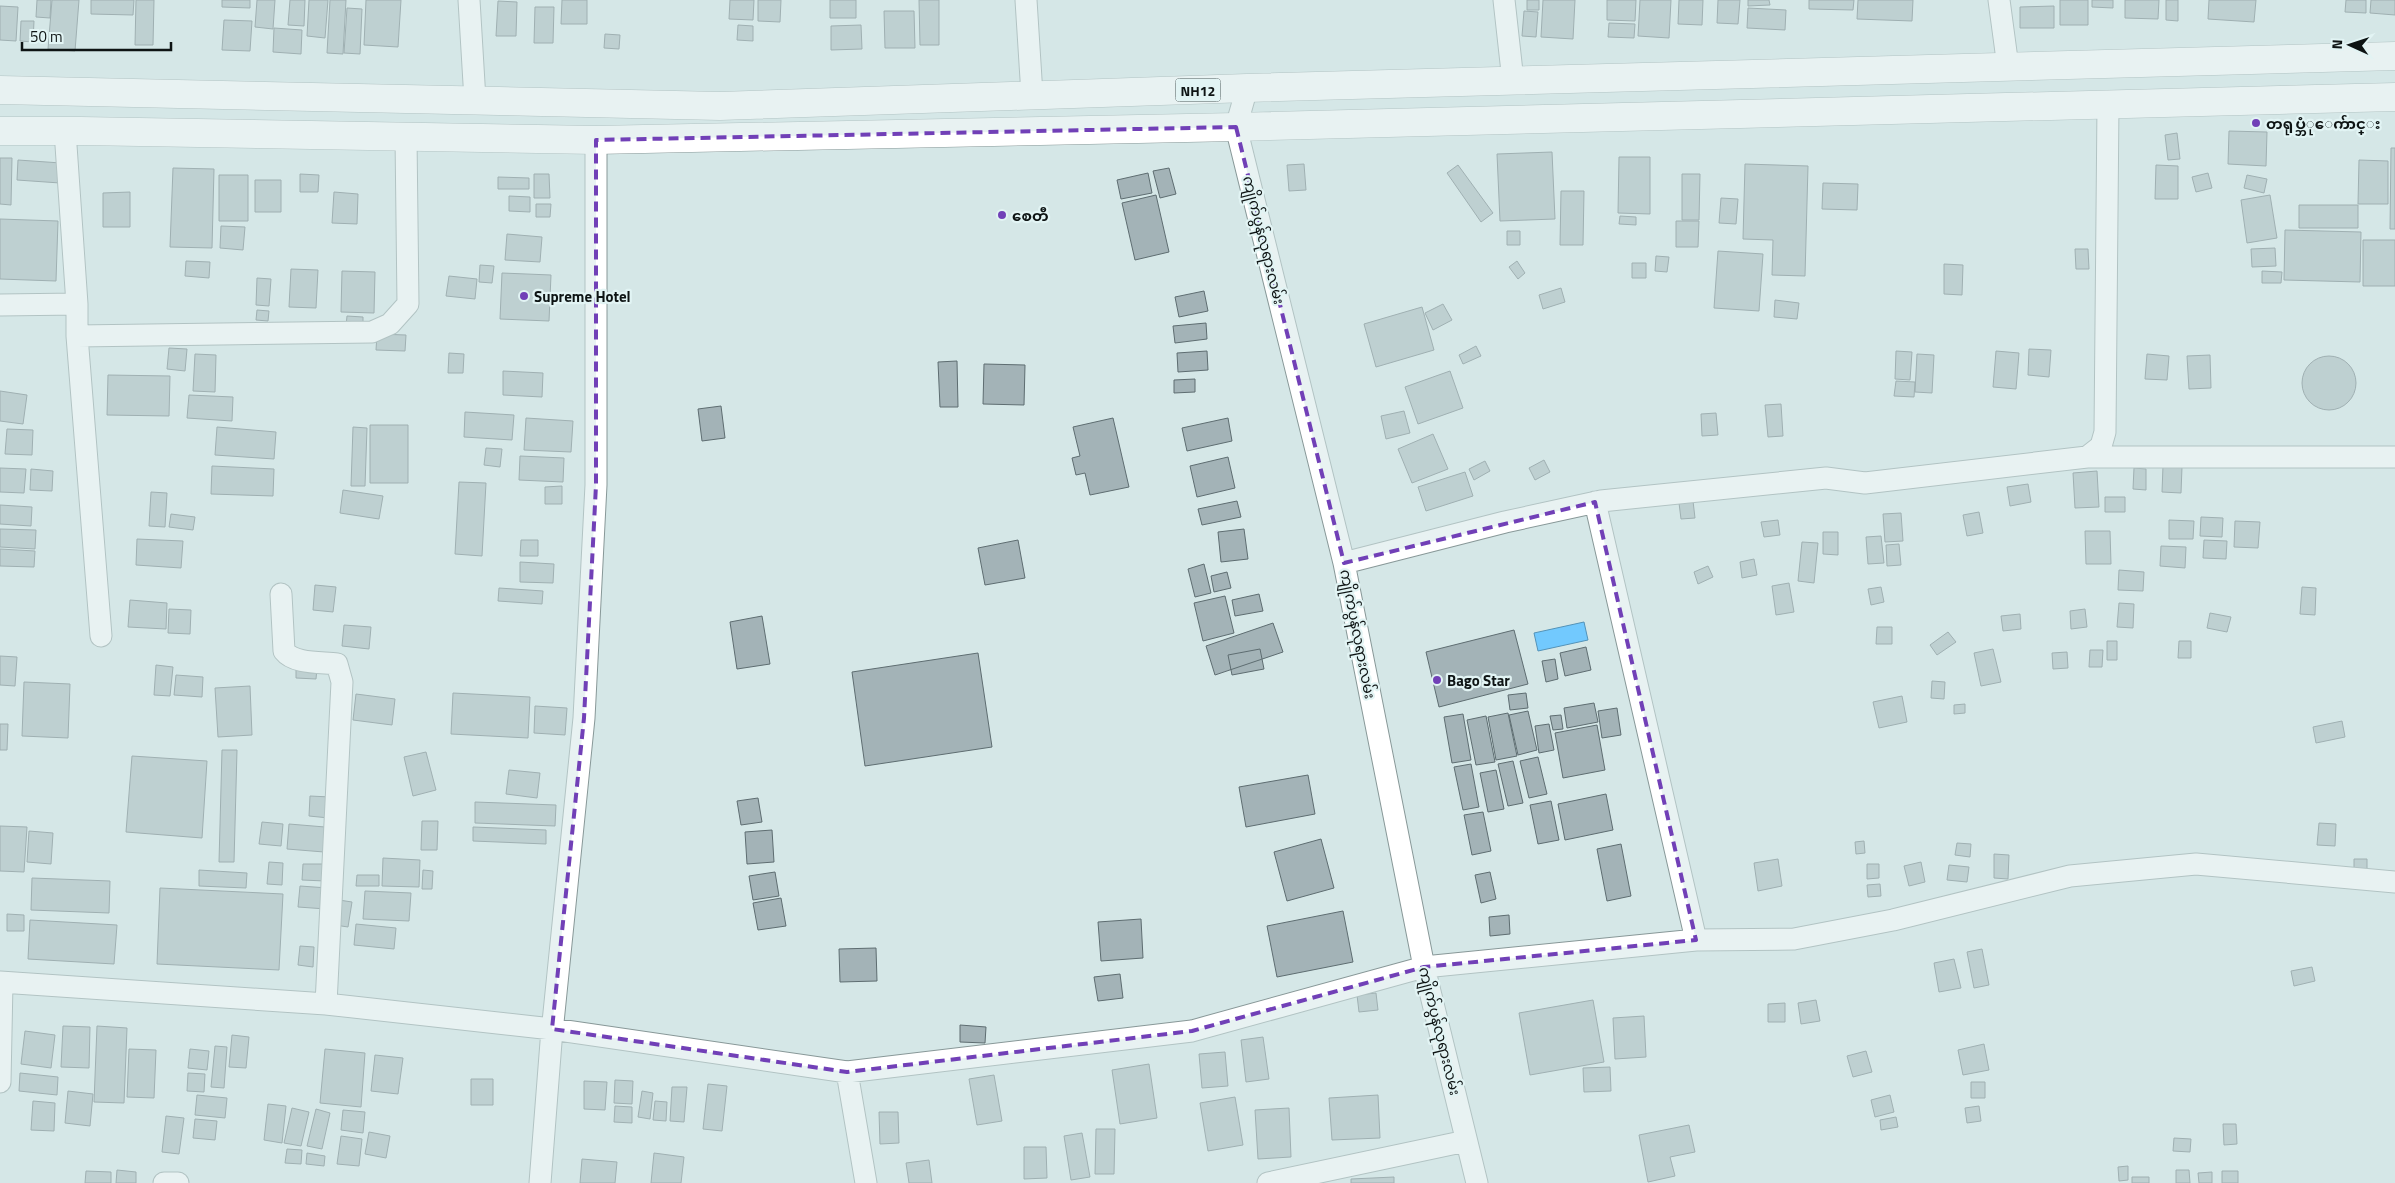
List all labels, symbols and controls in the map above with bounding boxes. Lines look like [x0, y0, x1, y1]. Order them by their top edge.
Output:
scale bar [22, 20, 171, 52]
north arrow [2325, 20, 2375, 70]
text: 50 m [30, 25, 63, 48]
text: N [2326, 39, 2347, 50]
road number: NH12 [1176, 78, 1220, 102]
place label: တရုပ္ဘံုေက်ာင္း [2266, 112, 2381, 136]
marker: တရုပ္ဘံုေက်ာင္း [2250, 117, 2262, 129]
street label: ကျိုက်ပွန်လုရားလမ်း [1236, 173, 1291, 307]
place label: စေတီ [1012, 204, 1049, 227]
marker: စေတီ [996, 209, 1008, 221]
place label: Supreme Hotel [534, 285, 631, 308]
marker: Supreme Hotel [518, 290, 530, 302]
street label: ကျိုက်ပွန်လုရားလမ်း [1333, 567, 1382, 701]
place label: Bago Star [1447, 669, 1510, 692]
marker: Bago Star [1431, 674, 1443, 686]
street label: ကျိုက်ပွန်လုရားလမ်း [1412, 964, 1467, 1098]

